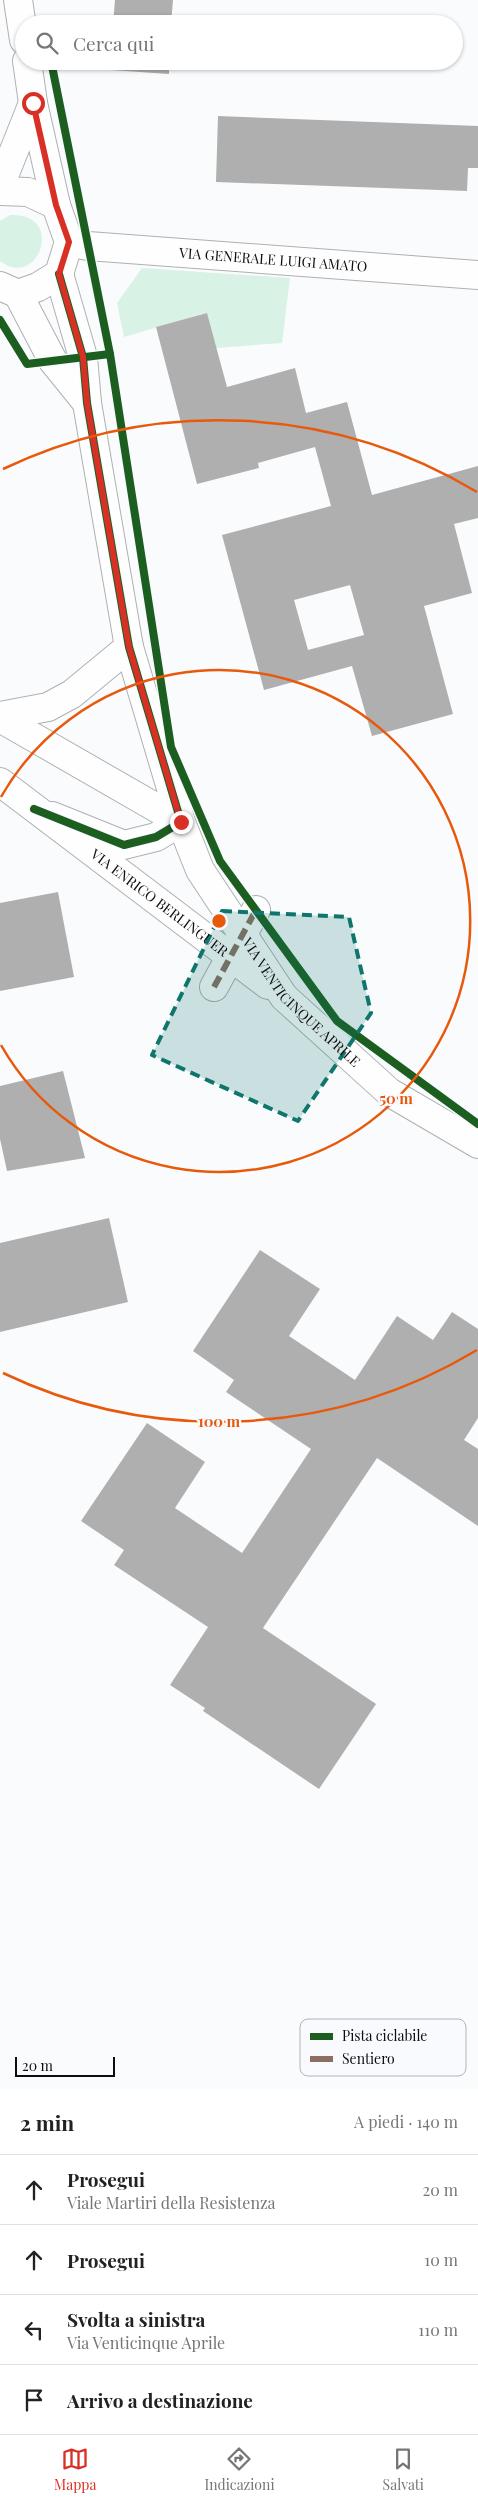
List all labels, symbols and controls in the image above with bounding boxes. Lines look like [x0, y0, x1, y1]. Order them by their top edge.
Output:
search box [15, 15, 463, 70]
icon: search [33, 29, 61, 57]
text: Cerca qui [73, 30, 154, 56]
route start [22, 92, 45, 115]
street label: VIA GENERALE LUIGI AMATO [177, 243, 368, 276]
route end [170, 811, 193, 834]
street label: VIA ENRICO BERLINGUER [86, 844, 233, 961]
centre of rings [210, 912, 228, 930]
street label: VIA VENTICINQUE APRILE [238, 933, 365, 1071]
text: 50 m [379, 1088, 413, 1108]
text: 100 m [198, 1411, 241, 1431]
legend [300, 2019, 466, 2076]
text: Pista ciclabile [342, 2026, 427, 2045]
text: Sentiero [342, 2049, 395, 2068]
scale bar [15, 2054, 115, 2077]
text: 20 m [22, 2056, 53, 2075]
text: 2 min [20, 2108, 74, 2136]
text: A piedi · 140 m [354, 2111, 458, 2132]
text: Prosegui [67, 2166, 145, 2192]
icon: ahead [20, 2176, 48, 2204]
text: 20 m [423, 2179, 458, 2200]
text: Viale Martiri della Resistenza [67, 2192, 276, 2213]
icon: ahead [20, 2246, 48, 2274]
text: Prosegui [67, 2247, 145, 2273]
text: 10 m [424, 2249, 458, 2270]
text: Svolta a sinistra [67, 2306, 205, 2332]
icon: left [20, 2316, 48, 2344]
text: 110 m [418, 2319, 458, 2340]
text: Via Venticinque Aprile [67, 2332, 225, 2353]
icon: arrive [20, 2386, 48, 2414]
text: Arrivo a destinazione [67, 2387, 253, 2413]
tab: Mappa [54, 2445, 96, 2494]
tab: Indicazioni [204, 2445, 275, 2494]
tab: Salvati [383, 2445, 424, 2494]

